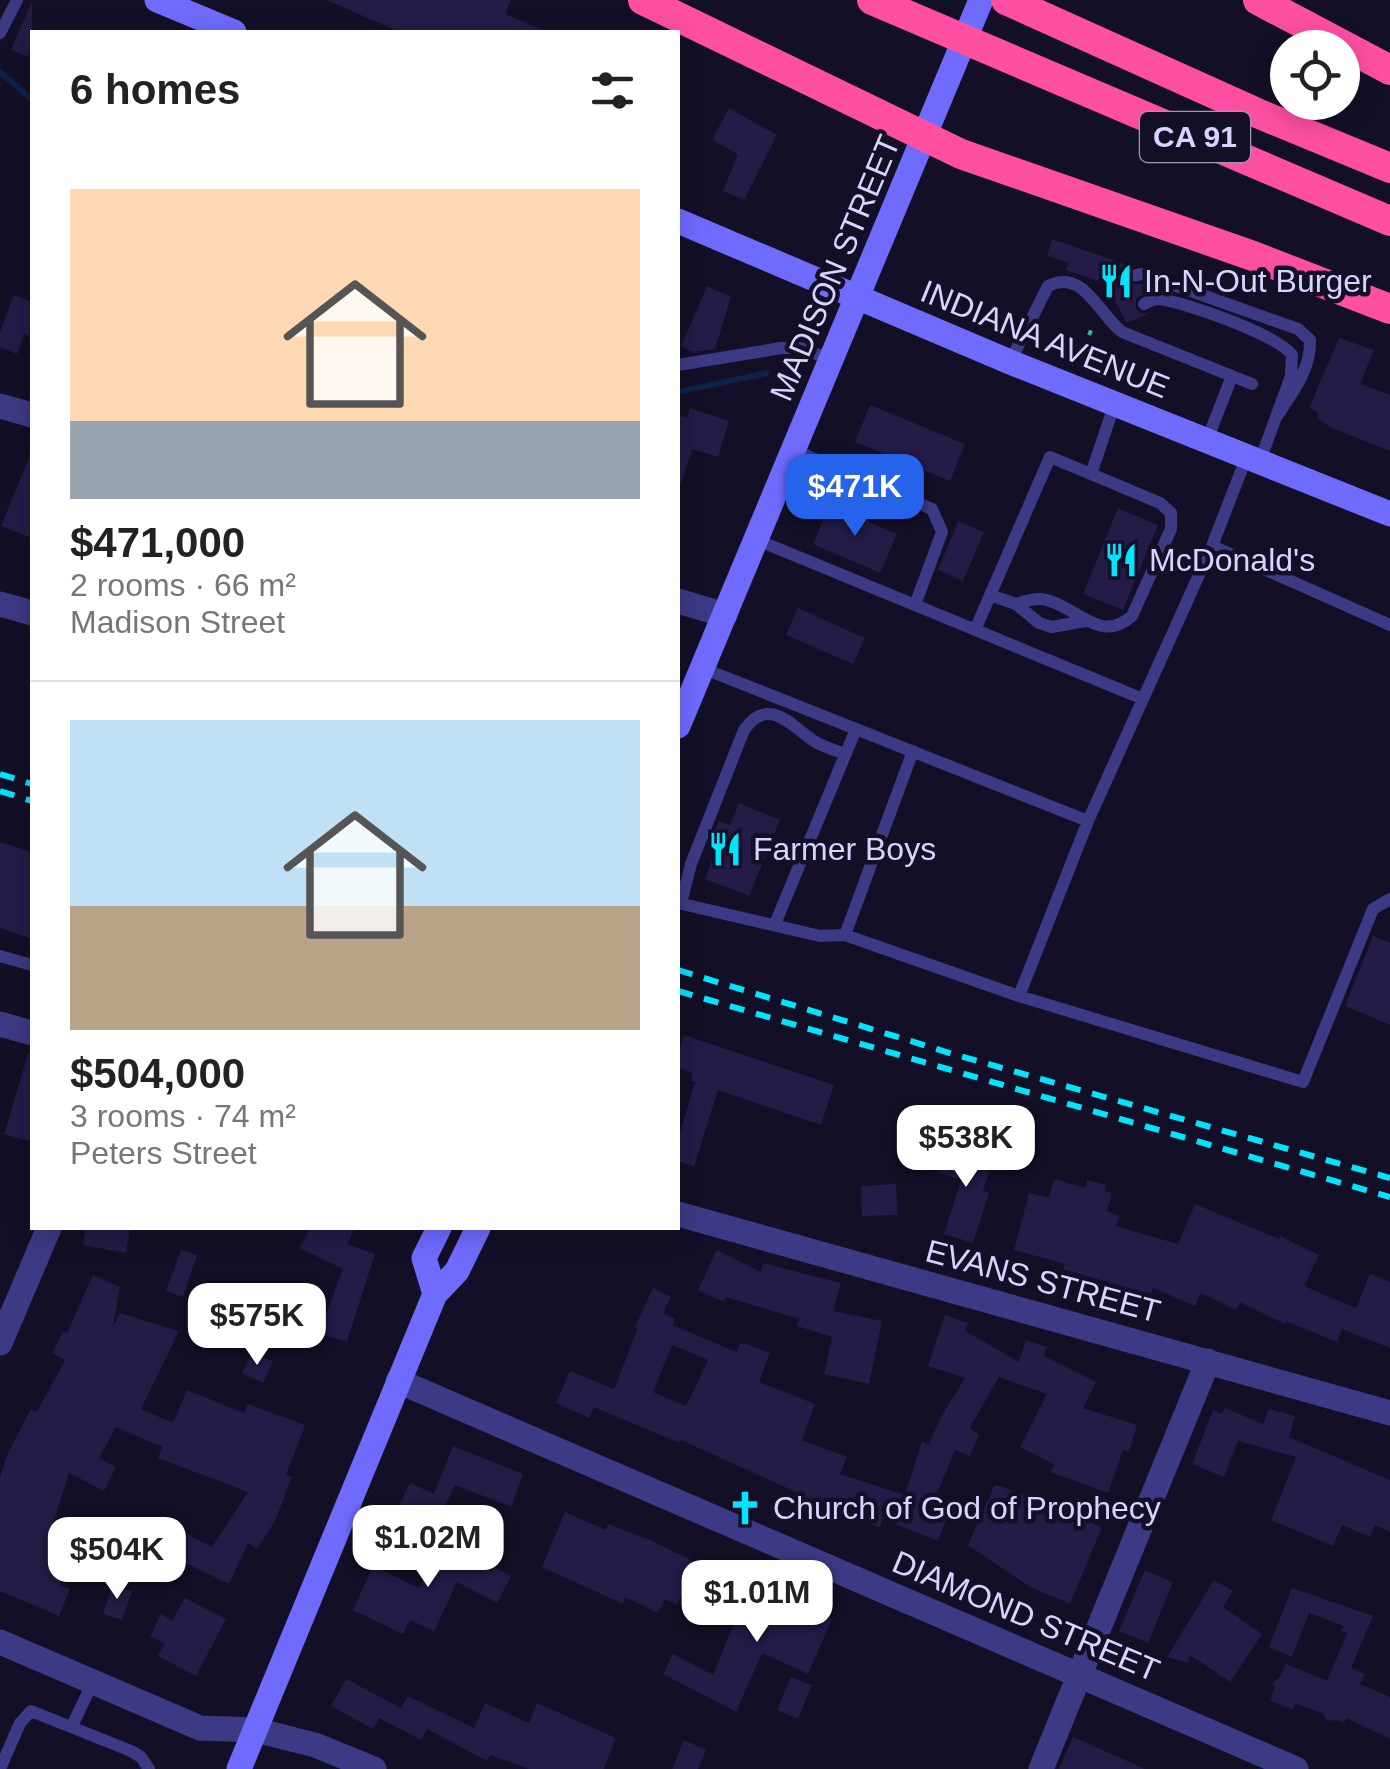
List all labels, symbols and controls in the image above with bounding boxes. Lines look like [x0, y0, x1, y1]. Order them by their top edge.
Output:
map controls [1270, 30, 1360, 120]
button: locate [1270, 30, 1360, 120]
icon: filters [585, 63, 640, 118]
text: 6 homes [70, 66, 240, 113]
road number: CA 91 [1140, 112, 1250, 162]
street label: MADISON STREET [763, 130, 907, 406]
icon: home [265, 254, 445, 434]
restaurant icon: In-N-Out Burger [1097, 262, 1135, 300]
place label: In-N-Out Burger [1144, 263, 1372, 299]
street label: INDIANA AVENUE [916, 273, 1174, 405]
pin: $471K [785, 454, 925, 539]
text: $471K [808, 468, 902, 504]
text: $471,000 [70, 519, 245, 566]
restaurant icon: McDonald's [1102, 541, 1140, 579]
place label: McDonald's [1149, 542, 1315, 578]
text: 2 rooms · 66 m² [70, 567, 296, 603]
text: Madison Street [70, 604, 285, 640]
icon: home [265, 785, 445, 965]
restaurant icon: Farmer Boys [706, 830, 744, 868]
place label: Farmer Boys [753, 831, 936, 867]
text: $504,000 [70, 1050, 245, 1097]
text: 3 rooms · 74 m² [70, 1098, 296, 1134]
pin: $538K [896, 1105, 1036, 1190]
text: $538K [919, 1119, 1013, 1155]
text: Peters Street [70, 1135, 257, 1171]
street label: EVANS STREET [922, 1232, 1164, 1330]
pin: $575K [187, 1283, 327, 1368]
text: $575K [210, 1297, 304, 1333]
church icon: Church of God of Prophecy [726, 1489, 764, 1527]
place label: Church of God of Prophecy [773, 1490, 1161, 1526]
pin: $1.02M [347, 1505, 509, 1590]
pin: $504K [47, 1517, 187, 1602]
text: $1.02M [375, 1519, 481, 1555]
text: $504K [70, 1531, 164, 1567]
street label: DIAMOND STREET [887, 1544, 1165, 1688]
pin: $1.01M [676, 1560, 838, 1645]
text: $1.01M [704, 1574, 810, 1610]

